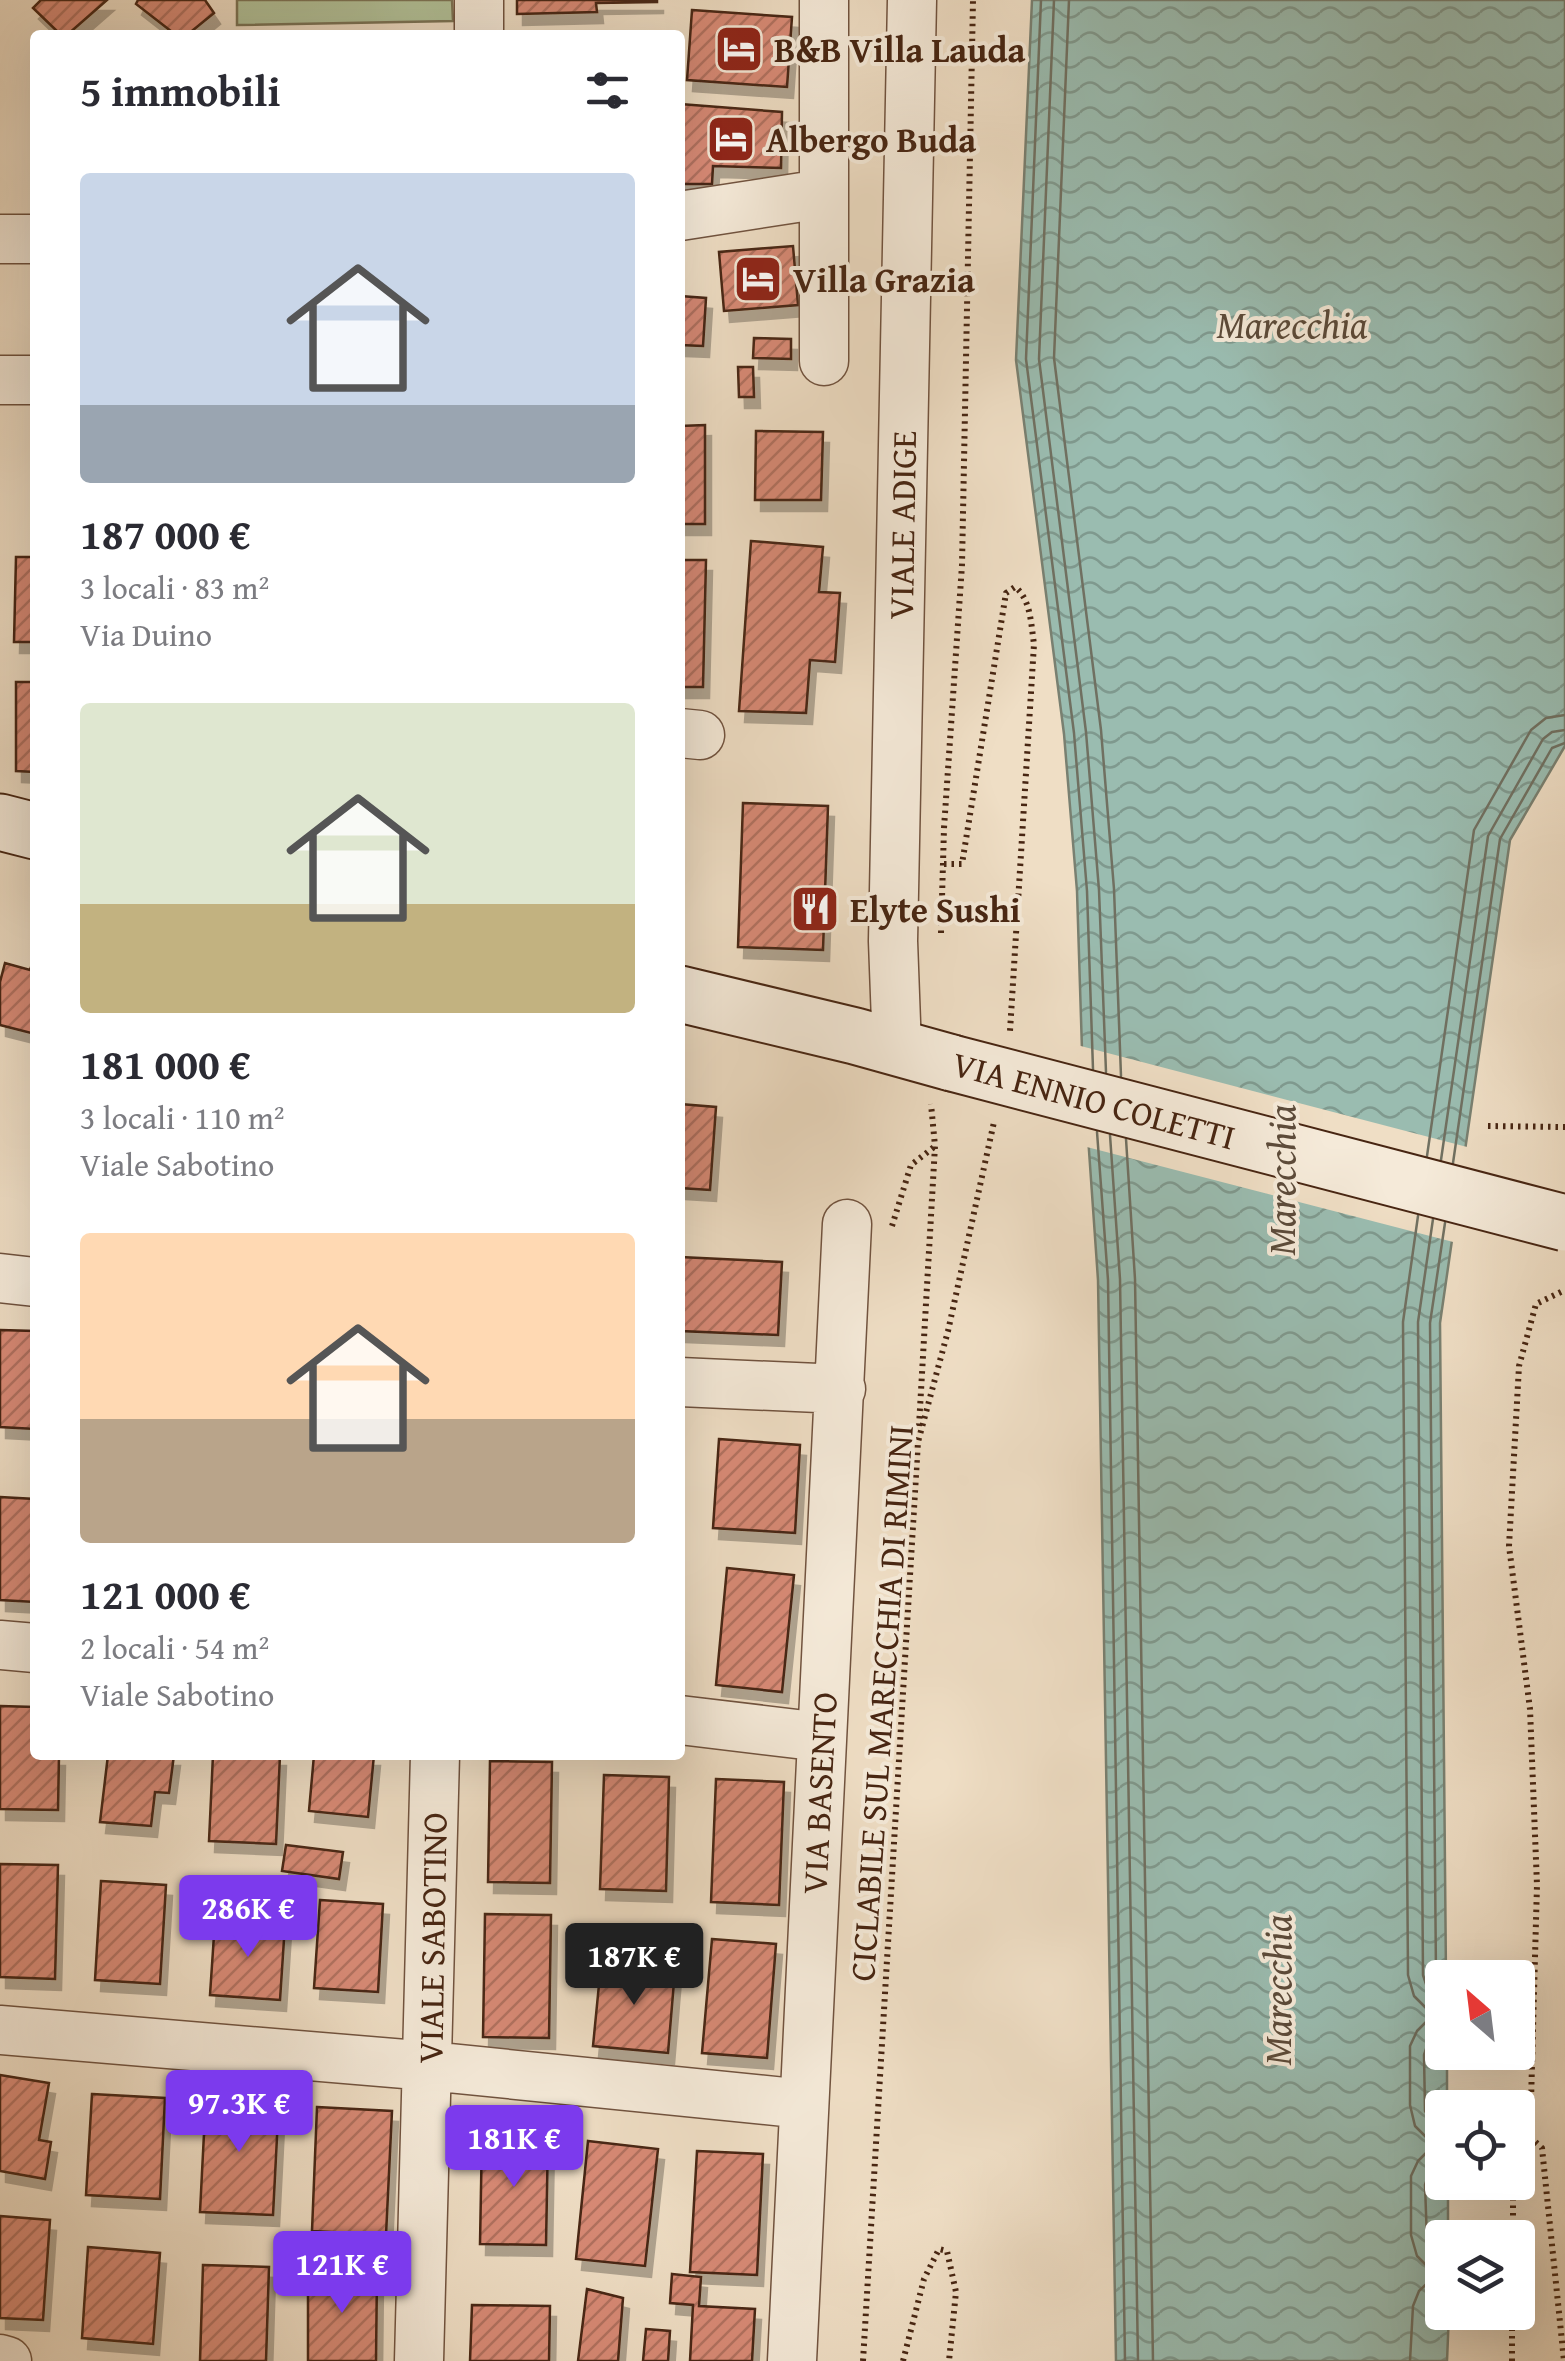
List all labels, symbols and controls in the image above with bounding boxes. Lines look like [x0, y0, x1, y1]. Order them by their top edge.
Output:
hotel icon: B&B Villa Lauda [713, 23, 765, 75]
place label: B&B Villa Lauda [774, 24, 1025, 75]
text: 5 immobili [80, 60, 280, 121]
icon: filters [580, 63, 635, 118]
hotel icon: Albergo Buda [705, 113, 757, 165]
place label: Albergo Buda [766, 114, 976, 165]
icon: home [268, 238, 448, 418]
hotel icon: Villa Grazia [732, 253, 784, 305]
place label: Villa Grazia [793, 254, 975, 305]
water label: Marecchia [1216, 296, 1368, 352]
street label: VIALE ADIGE [875, 430, 929, 620]
text: 187 000 € [80, 503, 251, 564]
text: 3 locali · 83 m² [80, 564, 269, 611]
text: Via Duino [80, 611, 212, 658]
icon: home [268, 768, 448, 948]
restaurant icon: Elyte Sushi [789, 883, 841, 935]
place label: Elyte Sushi [850, 884, 1021, 935]
text: 181 000 € [80, 1033, 251, 1094]
street label: VIA ENNIO COLETTI [947, 1038, 1241, 1162]
text: 3 locali · 110 m² [80, 1094, 285, 1141]
water label: Marecchia [1253, 1104, 1309, 1256]
text: Viale Sabotino [80, 1141, 274, 1188]
icon: home [268, 1298, 448, 1478]
street label: CICLABILE SUL MARECCHIA DI RIMINI [836, 1423, 926, 1983]
text: 121 000 € [80, 1563, 251, 1624]
text: 2 locali · 54 m² [80, 1624, 269, 1671]
text: Viale Sabotino [80, 1671, 274, 1718]
street label: VIA BASENTO [788, 1691, 850, 1895]
street label: VIALE SABOTINO [404, 1812, 460, 2064]
pin: 286K € [167, 1875, 329, 1960]
text: 286K € [201, 1884, 295, 1931]
water label: Marecchia [1249, 1914, 1305, 2066]
pin: 187K € [553, 1923, 715, 2008]
text: 187K € [587, 1932, 681, 1979]
north arrow [1425, 1960, 1535, 2070]
map controls [1425, 1960, 1535, 2330]
pin: 97.3K € [147, 2070, 331, 2155]
text: 97.3K € [188, 2079, 290, 2126]
button: locate [1425, 2090, 1535, 2200]
pin: 181K € [433, 2105, 595, 2190]
text: 181K € [467, 2114, 561, 2161]
button: layers [1425, 2220, 1535, 2330]
pin: 121K € [261, 2231, 423, 2316]
text: 121K € [295, 2240, 389, 2287]

